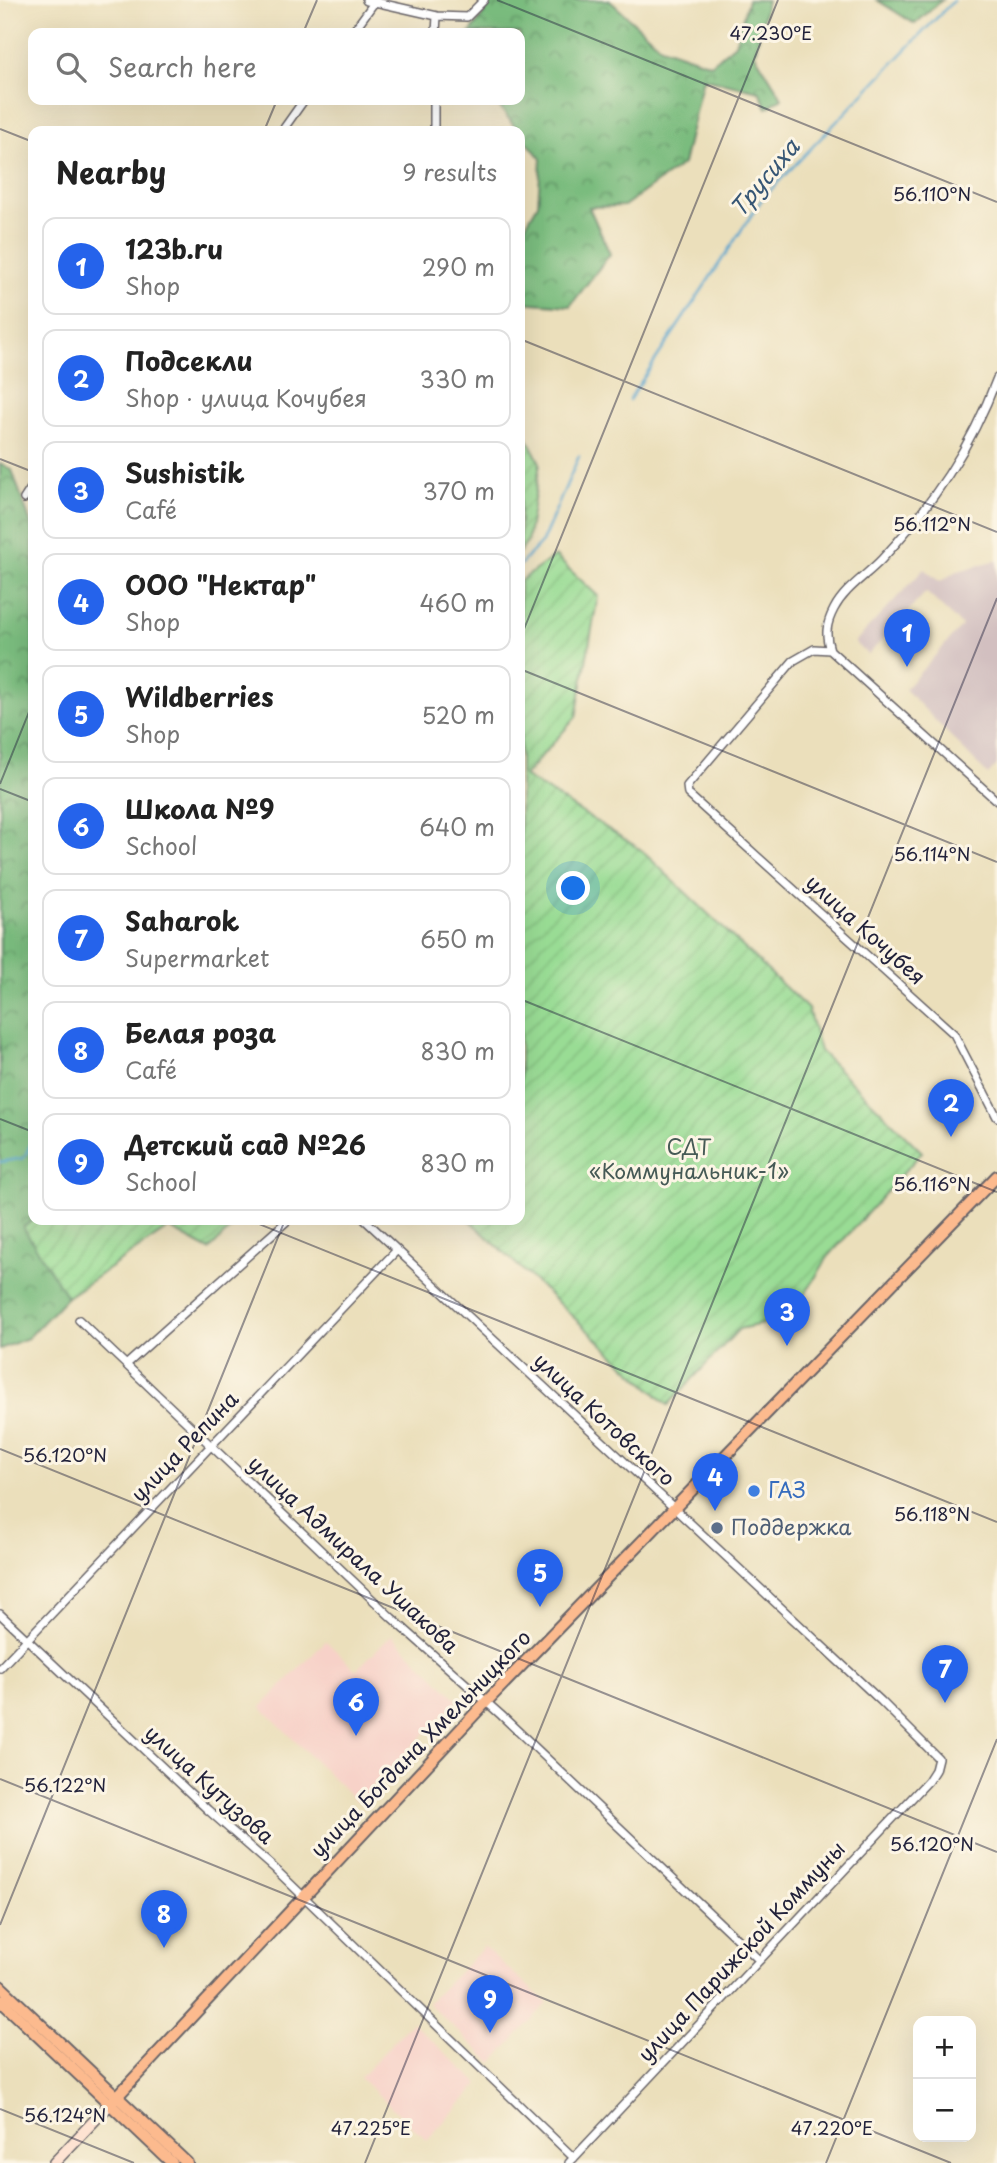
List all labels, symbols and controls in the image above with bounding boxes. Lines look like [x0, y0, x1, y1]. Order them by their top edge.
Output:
text: 47.230°E [730, 19, 812, 46]
search box [28, 28, 525, 105]
text: Search here [108, 47, 257, 86]
icon: search [52, 48, 90, 86]
water label: Трусиха [721, 130, 807, 224]
text: Nearby [56, 149, 166, 194]
text: 9 results [402, 154, 497, 189]
text: 56.110°N [893, 180, 971, 207]
text: 123b.ru [125, 229, 223, 268]
text: 1 [76, 249, 87, 284]
text: 290 m [422, 249, 495, 284]
text: Shop [125, 268, 180, 303]
text: Подсекли [125, 341, 253, 380]
text: 2 [73, 361, 89, 396]
text: 330 m [419, 361, 495, 396]
text: Shop · улица Кочубея [125, 380, 367, 415]
text: Sushistik [125, 453, 245, 492]
text: 3 [73, 473, 89, 508]
text: 370 m [422, 473, 495, 508]
text: Café [125, 492, 177, 527]
text: 56.112°N [893, 510, 971, 537]
text: ООО "Нектар" [125, 565, 316, 604]
text: 4 [73, 585, 89, 620]
text: 460 m [420, 585, 495, 620]
text: Shop [125, 604, 180, 639]
pin: 1 [884, 609, 930, 667]
text: Wildberries [125, 677, 274, 716]
text: 5 [74, 697, 88, 732]
text: 520 m [422, 697, 495, 732]
text: Shop [125, 716, 180, 751]
text: Школа №9 [125, 789, 274, 828]
text: 6 [73, 809, 89, 844]
text: 640 m [419, 809, 495, 844]
text: School [125, 828, 197, 863]
text: 56.114°N [893, 840, 971, 867]
street label: улица Кочубея [799, 866, 933, 991]
your location [556, 871, 590, 905]
text: Saharok [125, 901, 239, 940]
text: 7 [74, 921, 88, 956]
text: 650 m [420, 921, 495, 956]
text: Supermarket [125, 940, 269, 975]
text: Белая роза [125, 1013, 276, 1052]
text: 8 [74, 1033, 88, 1068]
text: 830 m [420, 1033, 495, 1068]
text: Café [125, 1052, 177, 1087]
pin: 2 [928, 1079, 974, 1137]
text: Детский сад №26 [125, 1125, 366, 1164]
park label: СДТ «Коммунальник-1» [589, 1130, 789, 1186]
text: 9 [74, 1145, 88, 1180]
text: 830 m [420, 1145, 495, 1180]
text: School [125, 1164, 197, 1199]
text: 56.116°N [893, 1170, 971, 1197]
pin: 3 [764, 1288, 810, 1346]
street label: улица Котовского [527, 1344, 683, 1493]
street label: улица Репина [122, 1382, 245, 1508]
text: 56.120°N [23, 1441, 107, 1468]
street label: улица Адмирала Ушакова [242, 1447, 467, 1660]
pin: 4 [692, 1453, 738, 1511]
place label: ГАЗ [768, 1473, 806, 1505]
marker: ГАЗ [746, 1483, 762, 1499]
text: 56.118°N [894, 1500, 970, 1527]
place label: Поддержка [731, 1510, 852, 1542]
marker: Поддержка [709, 1520, 725, 1536]
pin: 5 [517, 1549, 563, 1607]
street label: улица Богдана Хмельницкого [302, 1621, 537, 1864]
pin: 7 [922, 1645, 968, 1703]
pin: 6 [333, 1678, 379, 1736]
street label: улица Кутузова [138, 1716, 282, 1851]
text: 56.122°N [24, 1771, 106, 1798]
text: 56.120°N [890, 1830, 974, 1857]
street label: улица Парижской Коммуны [629, 1833, 852, 2068]
pin: 8 [141, 1890, 187, 1948]
pin: 9 [467, 1975, 513, 2033]
map controls [913, 2016, 976, 2142]
button: + [913, 2016, 976, 2079]
button: − [913, 2079, 976, 2142]
text: 56.124°N [24, 2101, 106, 2128]
text: 47.225°E [331, 2114, 411, 2141]
text: 47.220°E [791, 2114, 873, 2141]

